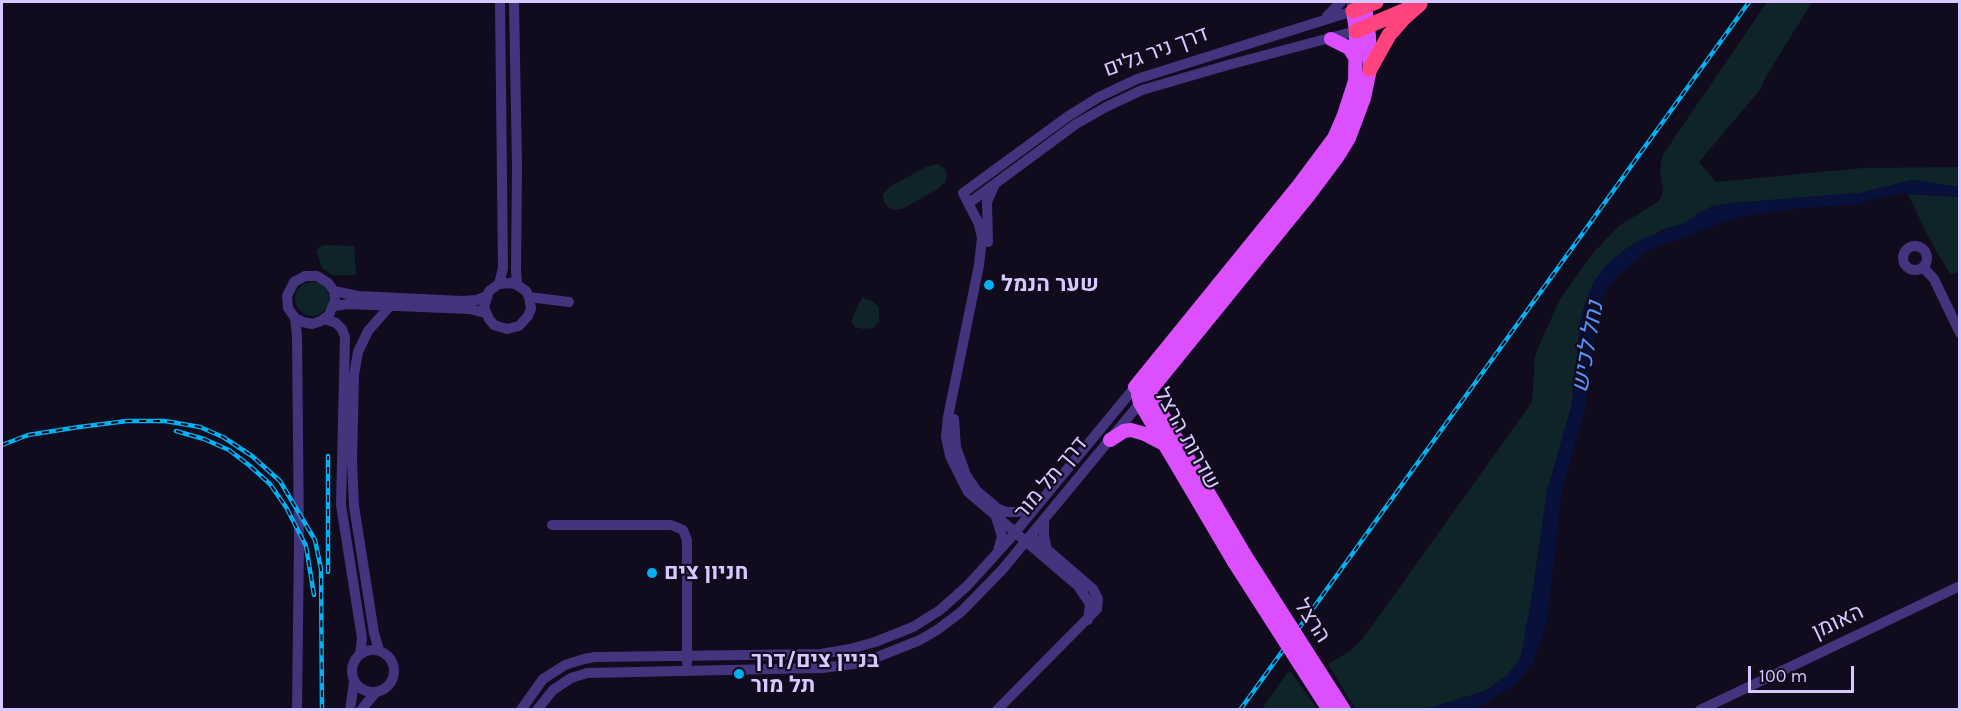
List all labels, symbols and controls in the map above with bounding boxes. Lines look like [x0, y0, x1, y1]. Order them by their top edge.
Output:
street label: דרך ניר גלים [1100, 21, 1212, 83]
place label: שער הנמל [1001, 272, 1099, 298]
marker: שער הנמל [982, 278, 996, 292]
water label: נחל לכיש [1566, 299, 1610, 395]
street label: שדרות הרצל [1148, 384, 1226, 494]
street label: דרך תל מור [1009, 431, 1093, 525]
place label: חניון צים [664, 560, 748, 586]
marker: חניון צים [645, 566, 659, 580]
street label: הרצל [1288, 594, 1336, 648]
street label: האומן [1808, 599, 1868, 645]
place label: בניין צים/דרך תל מור [751, 648, 879, 700]
scale bar [1751, 654, 1858, 692]
text: 100 m [1759, 665, 1807, 687]
marker: בניין צים/דרך תל מור [732, 667, 746, 681]

